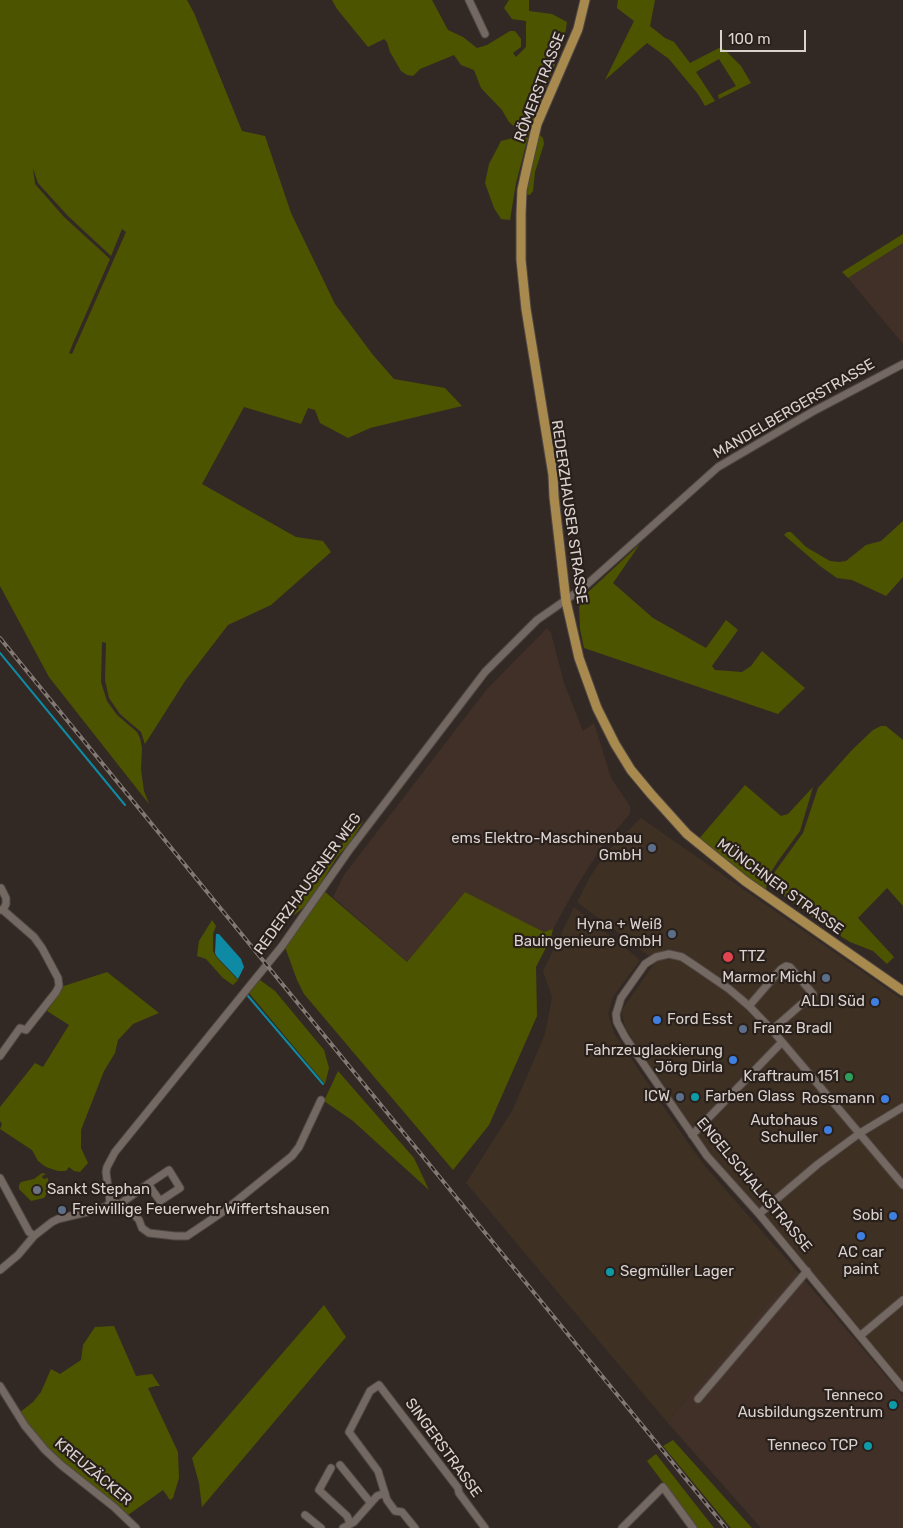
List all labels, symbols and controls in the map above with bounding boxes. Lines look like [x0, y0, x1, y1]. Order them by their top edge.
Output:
scale bar [723, 20, 809, 52]
street label: RÖMERSTRASSE [511, 30, 569, 144]
text: 100 m [728, 30, 770, 48]
street label: MANDELBERGERSTRASSE [710, 355, 878, 463]
street label: REDERZHAUSER STRASSE [547, 419, 591, 605]
street label: REDERZHAUSENER WEG [250, 810, 366, 958]
place label: ems Elektro-Maschinenbau GmbH [451, 830, 642, 865]
street label: MÜNCHNER STRASSE [713, 835, 847, 939]
marker: ems Elektro-Maschinenbau GmbH [646, 842, 658, 854]
place label: Hyna + Weiß Bauingenieure GmbH [514, 916, 662, 951]
marker: Hyna + Weiß Bauingenieure GmbH [666, 928, 678, 940]
place label: TTZ [739, 948, 765, 966]
marker: TTZ [721, 950, 735, 964]
place label: Marmor Michl [722, 969, 816, 987]
marker: Marmor Michl [820, 972, 832, 984]
place label: ALDI Süd [801, 993, 865, 1011]
marker: ALDI Süd [869, 996, 881, 1008]
place label: Ford Esst [667, 1011, 733, 1029]
marker: Ford Esst [651, 1014, 663, 1026]
place label: Franz Bradl [753, 1020, 832, 1038]
marker: Franz Bradl [737, 1023, 749, 1035]
place label: Fahrzeuglackierung Jörg Dirla [585, 1042, 723, 1077]
marker: Fahrzeuglackierung Jörg Dirla [727, 1054, 739, 1066]
place label: Kraftraum 151 [743, 1068, 839, 1086]
marker: Kraftraum 151 [843, 1071, 855, 1083]
place label: ICW [644, 1088, 670, 1106]
place label: Farben Glass [705, 1088, 795, 1106]
place label: Rossmann [802, 1090, 875, 1108]
marker: ICW [674, 1091, 686, 1103]
marker: Farben Glass [689, 1091, 701, 1103]
marker: Rossmann [879, 1093, 891, 1105]
place label: Autohaus Schuller [750, 1112, 818, 1147]
street label: ENGELSCHALKSTRASSE [692, 1114, 816, 1256]
marker: Autohaus Schuller [822, 1124, 834, 1136]
place label: Sankt Stephan [47, 1181, 150, 1199]
marker: Sankt Stephan [31, 1184, 43, 1196]
place label: Freiwillige Feuerwehr Wiffertshausen [72, 1201, 330, 1219]
marker: Freiwillige Feuerwehr Wiffertshausen [56, 1204, 68, 1216]
place label: Sobi [853, 1207, 883, 1225]
marker: Sobi [887, 1210, 899, 1222]
marker: AC car paint [855, 1230, 867, 1242]
place label: AC car paint [838, 1244, 884, 1279]
place label: Segmüller Lager [620, 1263, 734, 1281]
marker: Segmüller Lager [604, 1266, 616, 1278]
place label: Tenneco Ausbildungszentrum [738, 1387, 883, 1422]
street label: SINGERSTRASSE [401, 1395, 485, 1501]
marker: Tenneco Ausbildungszentrum [887, 1399, 899, 1411]
street label: KREUZÄCKER [51, 1435, 135, 1509]
place label: Tenneco TCP [767, 1437, 858, 1455]
marker: Tenneco TCP [862, 1440, 874, 1452]

